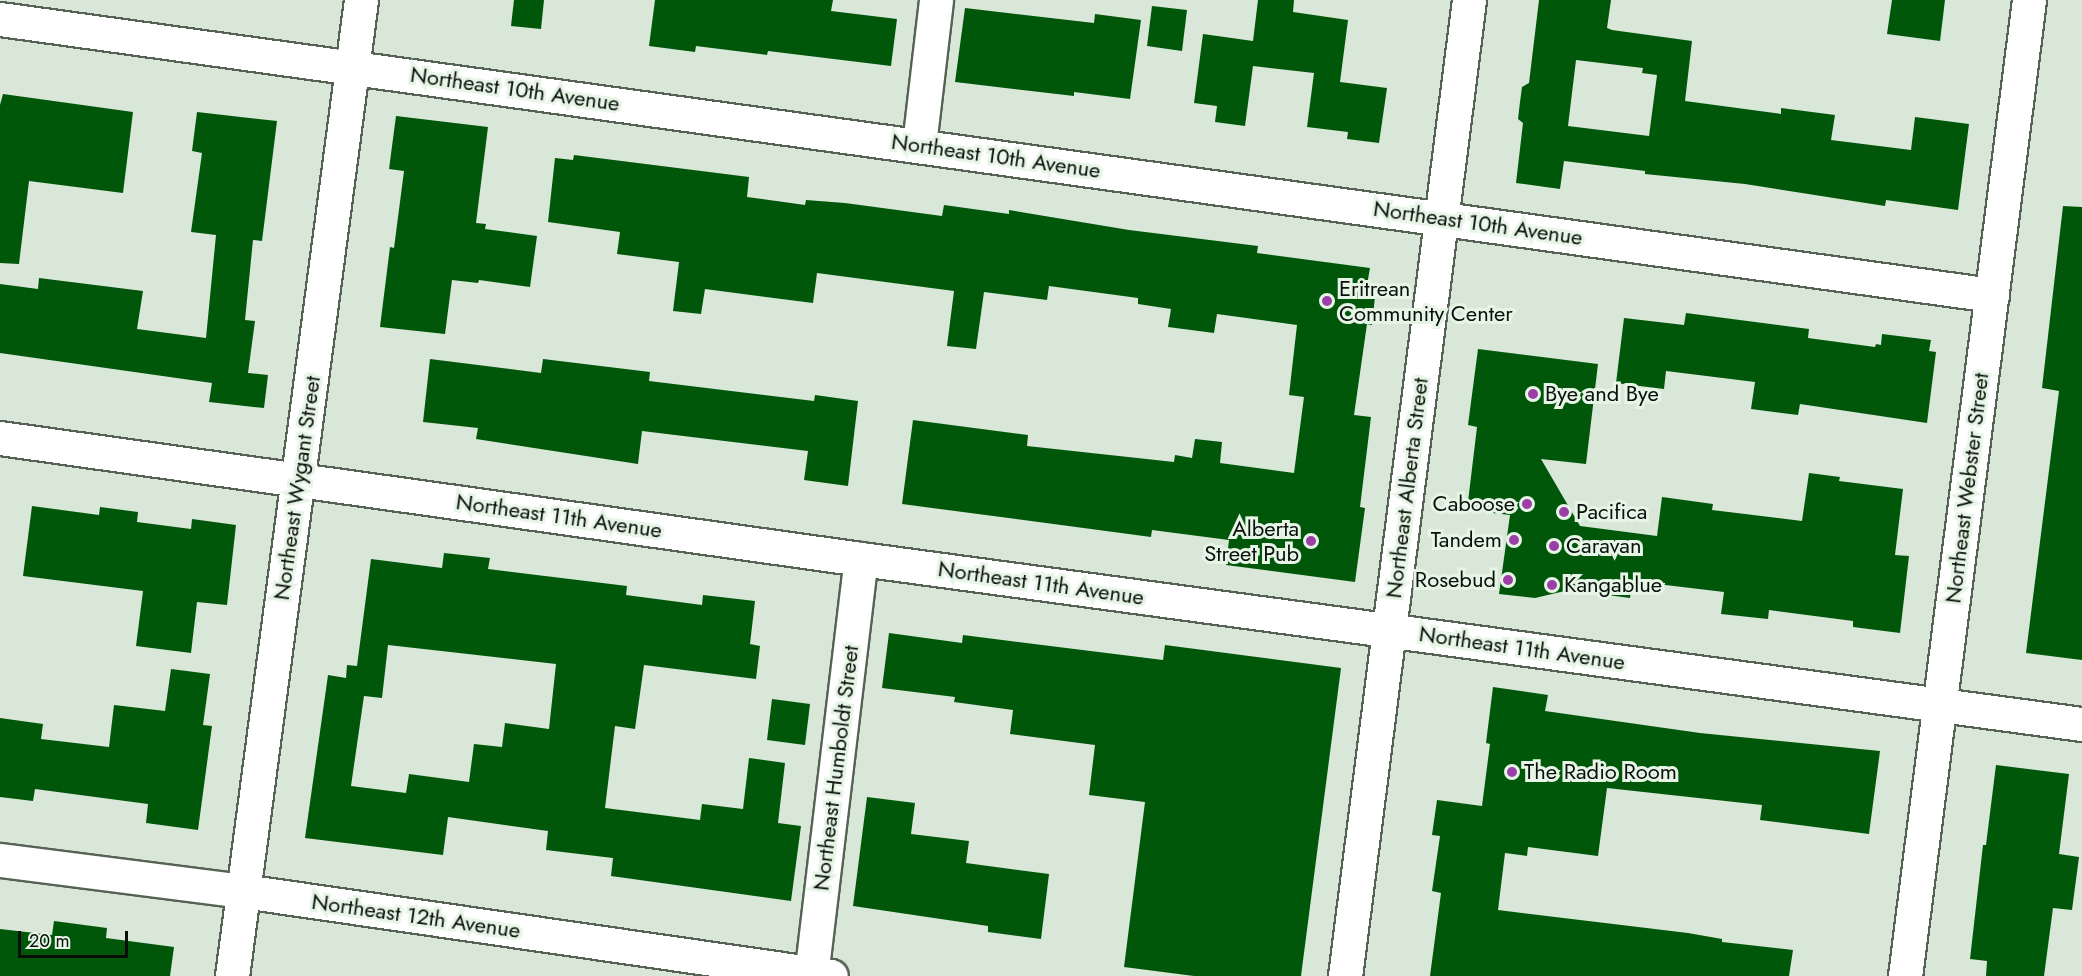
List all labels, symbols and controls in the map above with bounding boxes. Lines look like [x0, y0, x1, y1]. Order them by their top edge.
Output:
street label: Northeast 10th Avenue [409, 61, 621, 117]
street label: Northeast 10th Avenue [890, 128, 1102, 184]
street label: Northeast 10th Avenue [1372, 195, 1584, 251]
place label: Eritrean Community Center [1339, 275, 1513, 326]
marker: Eritrean Community Center [1320, 294, 1334, 308]
street label: Northeast Webster Street [1940, 371, 1994, 605]
street label: Northeast Wygant Street [268, 374, 326, 602]
street label: Northeast Alberta Street [1380, 376, 1434, 600]
place label: Bye and Bye [1545, 381, 1659, 407]
marker: Bye and Bye [1526, 387, 1540, 401]
street label: Northeast 11th Avenue [454, 488, 664, 544]
place label: Caboose [1433, 491, 1515, 517]
marker: Caboose [1520, 497, 1534, 511]
place label: Pacifica [1576, 499, 1647, 525]
marker: Pacifica [1557, 505, 1571, 519]
place label: Alberta Street Pub [1204, 515, 1299, 566]
place label: Tandem [1431, 527, 1502, 553]
marker: Tandem [1507, 533, 1521, 547]
place label: Caravan [1566, 533, 1641, 559]
marker: Alberta Street Pub [1304, 534, 1318, 548]
marker: Caravan [1547, 539, 1561, 553]
street label: Northeast 11th Avenue [936, 555, 1146, 611]
place label: Rosebud [1415, 567, 1496, 593]
place label: Kangablue [1564, 572, 1662, 598]
marker: Rosebud [1501, 573, 1515, 587]
marker: Kangablue [1545, 578, 1559, 592]
street label: Northeast 11th Avenue [1417, 620, 1627, 676]
street label: Northeast Humboldt Street [808, 644, 864, 892]
place label: The Radio Room [1524, 759, 1677, 785]
marker: The Radio Room [1505, 765, 1519, 779]
street label: Northeast 12th Avenue [310, 888, 522, 944]
scale bar [21, 919, 130, 957]
text: 20 m [29, 928, 69, 954]

